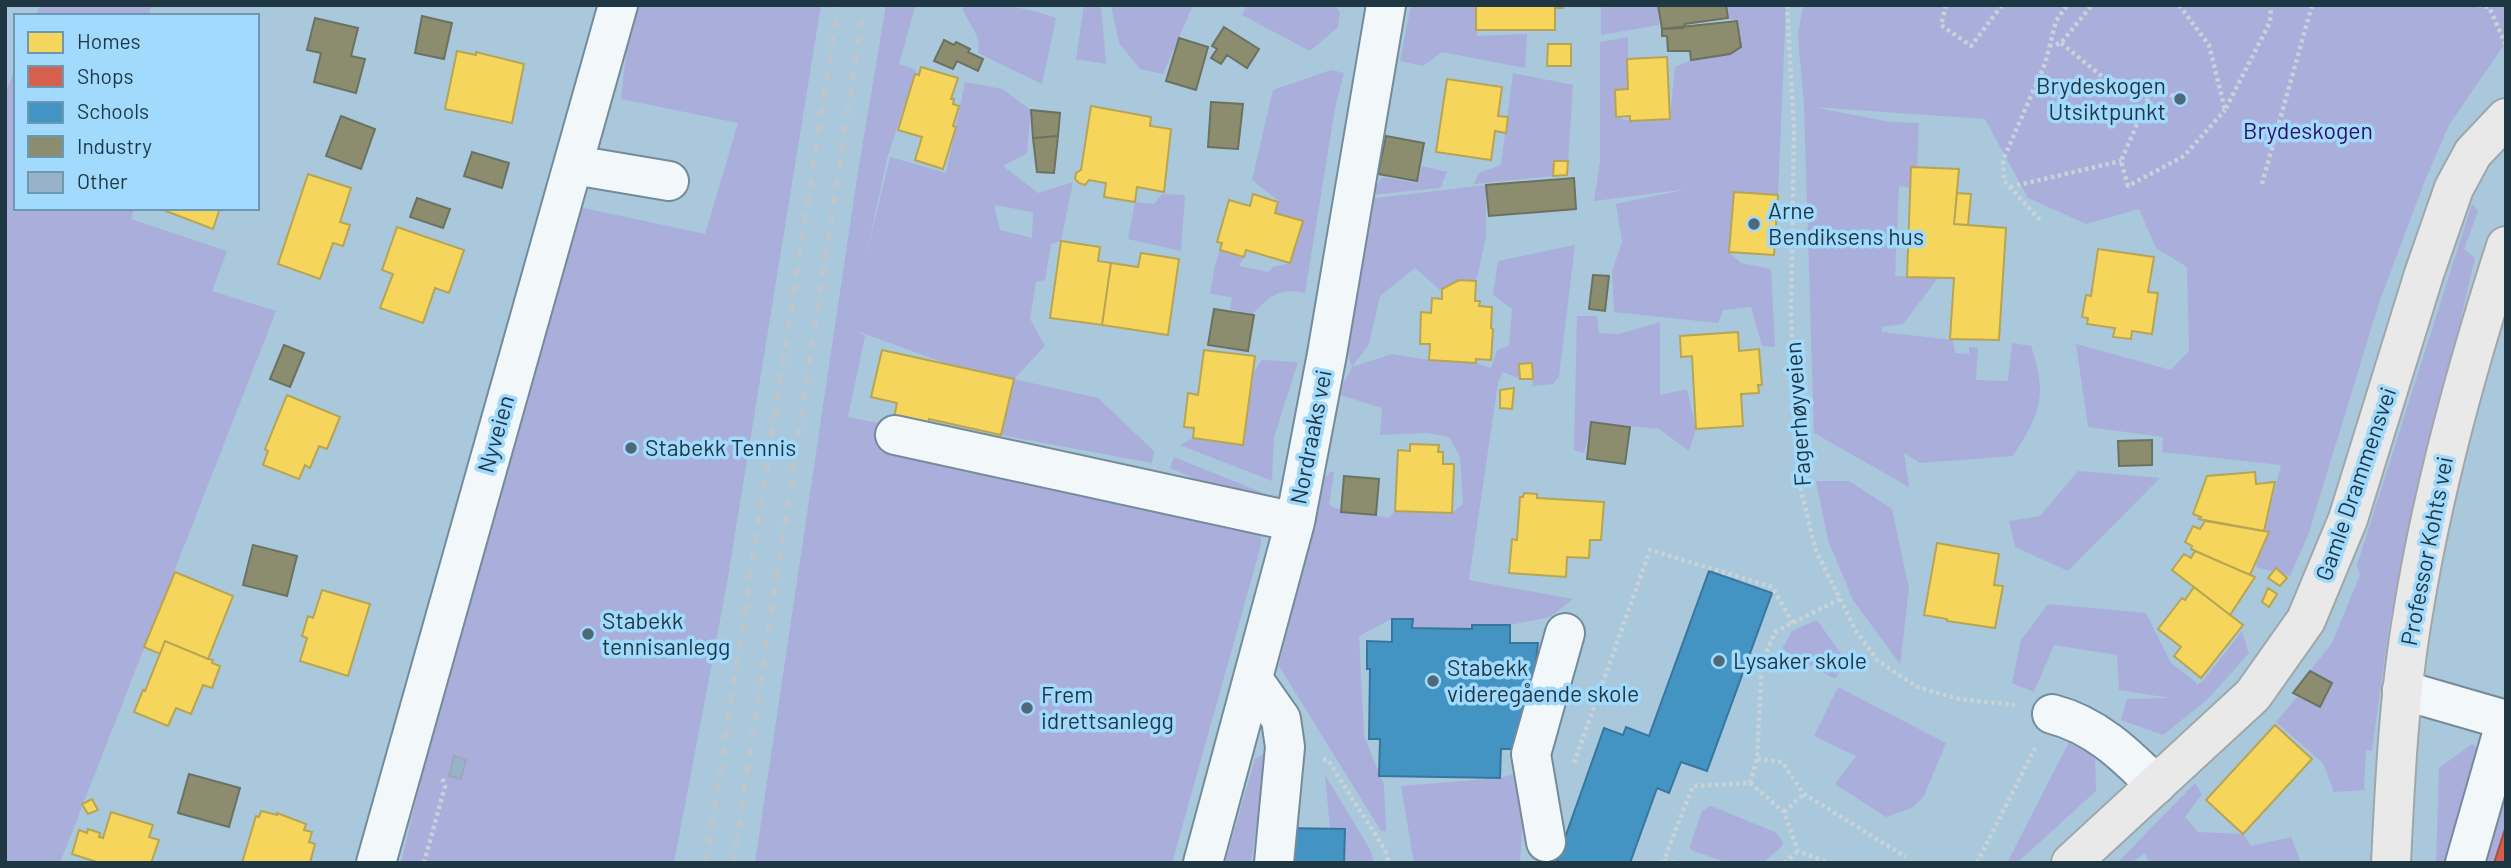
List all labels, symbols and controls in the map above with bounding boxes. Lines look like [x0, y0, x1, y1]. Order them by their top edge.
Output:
legend [14, 14, 259, 210]
text: Homes [77, 28, 141, 53]
text: Shops [77, 63, 134, 88]
place label: Brydeskogen Utsiktpunkt [2036, 71, 2166, 125]
marker: Brydeskogen Utsiktpunkt [2172, 91, 2188, 107]
text: Schools [77, 98, 149, 123]
park label: Brydeskogen [2243, 116, 2373, 144]
text: Industry [77, 133, 152, 158]
text: Other [77, 168, 128, 193]
place label: Arne Bendiksens hus [1768, 196, 1924, 250]
marker: Arne Bendiksens hus [1746, 216, 1762, 232]
street label: Fagerhøyveien [1778, 341, 1816, 487]
street label: Nordraaks vei [1283, 367, 1337, 506]
street label: Gamle Drammensvei [2309, 383, 2401, 584]
street label: Nyveien [471, 392, 519, 476]
place label: Stabekk Tennis [645, 433, 796, 461]
marker: Stabekk Tennis [623, 440, 639, 456]
street label: Professor Kohts vei [2394, 454, 2458, 648]
place label: Stabekk tennisanlegg [602, 606, 730, 660]
marker: Stabekk tennisanlegg [580, 626, 596, 642]
place label: Lysaker skole [1733, 646, 1867, 674]
place label: Stabekk videregående skole [1447, 653, 1639, 707]
marker: Lysaker skole [1711, 653, 1727, 669]
marker: Stabekk videregående skole [1425, 673, 1441, 689]
place label: Frem idrettsanlegg [1041, 680, 1174, 734]
marker: Frem idrettsanlegg [1019, 700, 1035, 716]

